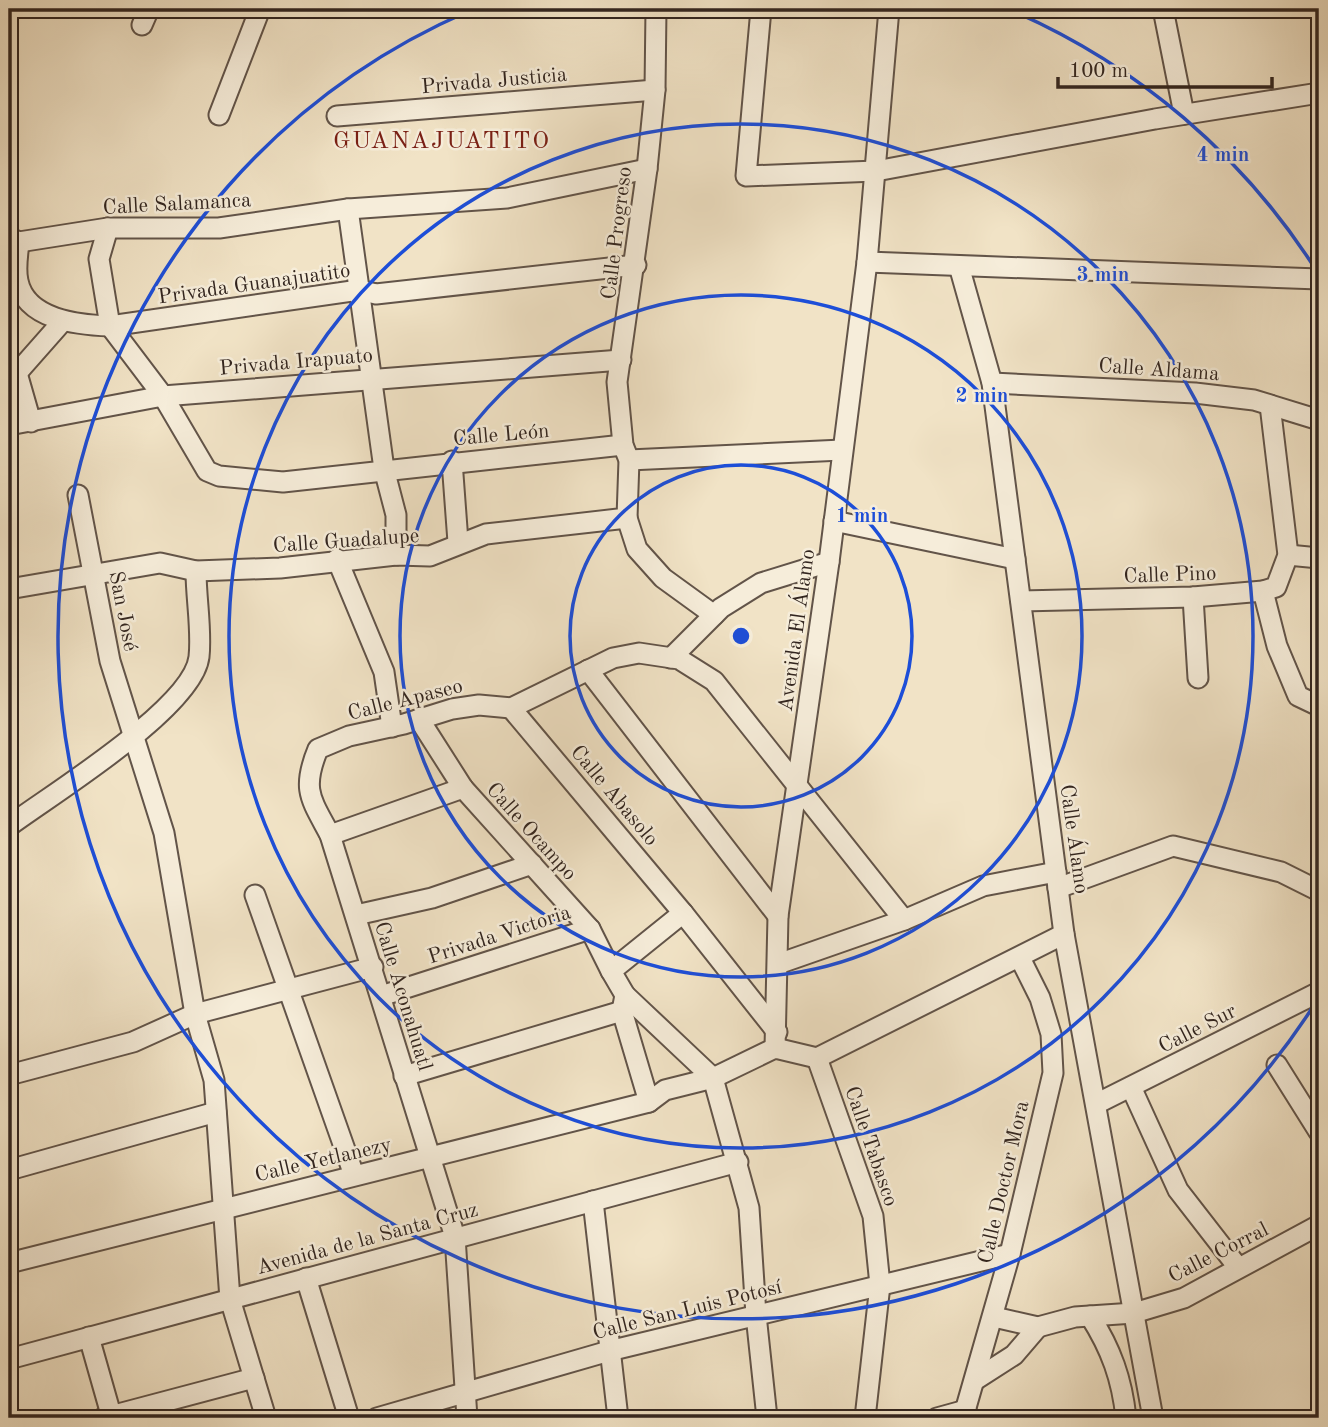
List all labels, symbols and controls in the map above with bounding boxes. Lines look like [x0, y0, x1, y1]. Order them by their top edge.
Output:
scale bar [1058, 46, 1272, 90]
text: 100 m [1069, 61, 1128, 82]
street label: Privada Justicia [420, 65, 568, 98]
district label: GUANAJUATITO [333, 130, 551, 154]
text: 4 min [1197, 145, 1249, 166]
street label: Calle Progreso [599, 166, 636, 301]
street label: Calle Salamanca [102, 190, 252, 219]
street label: Privada Guanajuatito [157, 261, 352, 308]
text: 3 min [1077, 265, 1129, 286]
street label: Privada Irapuato [218, 345, 374, 380]
street label: Calle Aldama [1098, 356, 1220, 385]
text: 2 min [956, 386, 1008, 407]
street label: Calle León [452, 421, 550, 450]
text: 1 min [836, 506, 888, 527]
street label: Calle Guadalupe [272, 526, 420, 557]
street label: Avenida El Álamo [772, 547, 819, 713]
street label: Calle Pino [1123, 563, 1217, 588]
street label: San José [104, 569, 141, 653]
centre of rings [729, 624, 753, 648]
street label: Calle Apaseo [346, 676, 465, 725]
street label: Calle Abasolo [566, 742, 662, 850]
street label: Calle Ocampo [482, 779, 580, 885]
street label: Calle Álamo [1055, 782, 1096, 895]
street label: Privada Victoria [425, 902, 574, 968]
street label: Calle Aconahuatl [370, 919, 435, 1074]
street label: Calle Sur [1155, 1001, 1240, 1058]
street label: Calle Tabasco [840, 1084, 901, 1209]
street label: Calle Doctor Mora [975, 1099, 1033, 1266]
street label: Calle Yetlanezy [253, 1135, 394, 1186]
street label: Avenida de la Santa Cruz [254, 1200, 481, 1279]
street label: Calle Corral [1165, 1219, 1272, 1287]
street label: Calle San Luis Potosí [591, 1277, 784, 1344]

